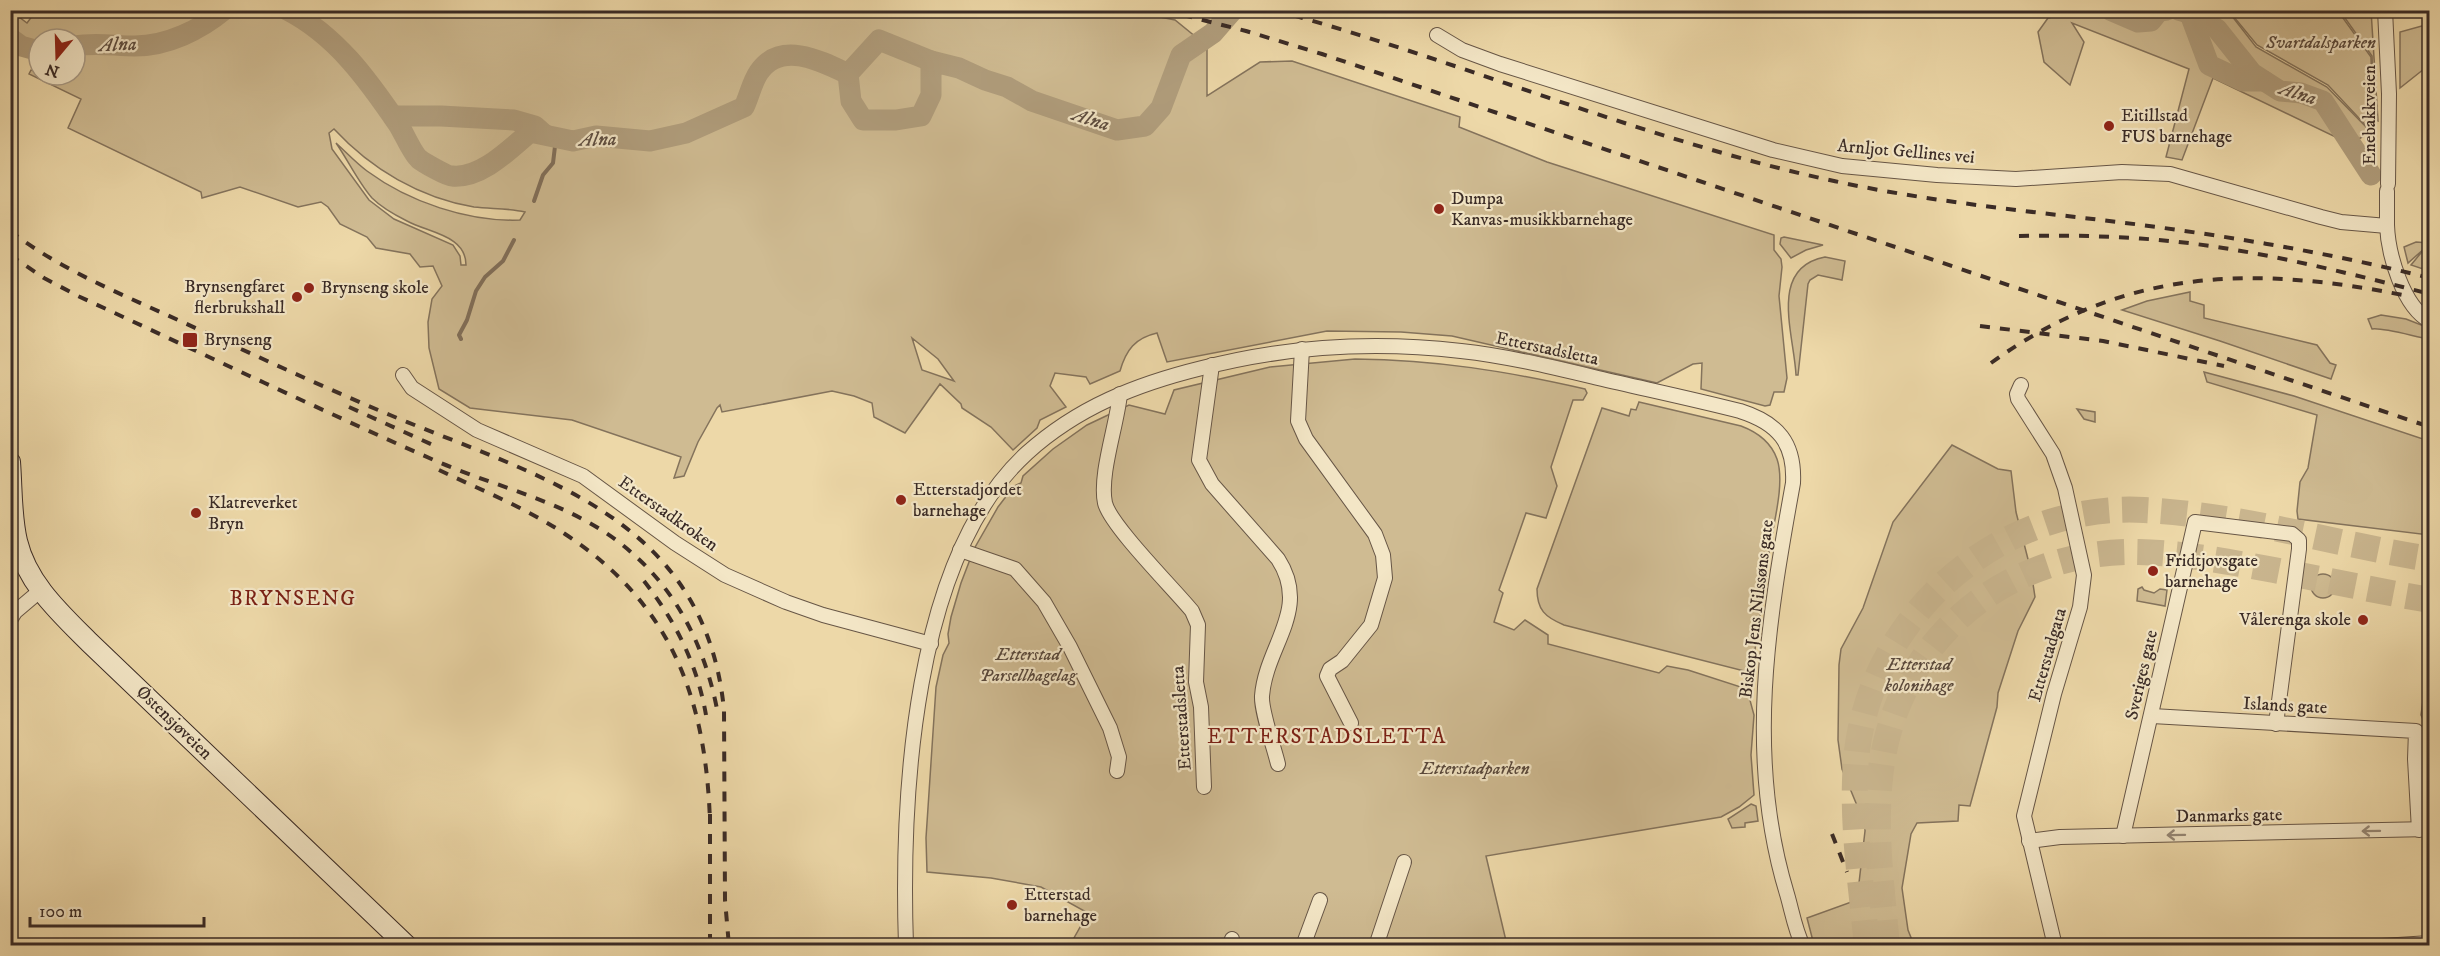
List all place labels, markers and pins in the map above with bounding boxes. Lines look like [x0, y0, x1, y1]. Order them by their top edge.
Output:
place label: Eitillstad FUS barnehage [2121, 105, 2232, 148]
marker: Eitillstad FUS barnehage [2102, 119, 2116, 133]
place label: Dumpa Kanvas-musikkbarnehage [1451, 188, 1633, 231]
marker: Dumpa Kanvas-musikkbarnehage [1432, 202, 1446, 216]
place label: Brynsengfaret flerbrukshall [184, 276, 286, 319]
place label: Brynseng skole [321, 277, 429, 299]
marker: Brynseng skole [302, 281, 316, 295]
marker: Brynsengfaret flerbrukshall [290, 290, 304, 304]
place label: Brynseng [204, 329, 272, 351]
marker: Brynseng [181, 331, 199, 349]
place label: Etterstadjordet barnehage [913, 479, 1022, 522]
place label: Klatreverket Bryn [208, 492, 298, 535]
marker: Etterstadjordet barnehage [894, 493, 908, 507]
marker: Klatreverket Bryn [189, 506, 203, 520]
place label: Fridtjovsgate barnehage [2165, 550, 2258, 593]
marker: Fridtjovsgate barnehage [2146, 564, 2160, 578]
place label: Vålerenga skole [2238, 609, 2351, 631]
marker: Vålerenga skole [2356, 613, 2370, 627]
place label: Etterstad barnehage [1024, 884, 1097, 927]
marker: Etterstad barnehage [1005, 898, 1019, 912]

